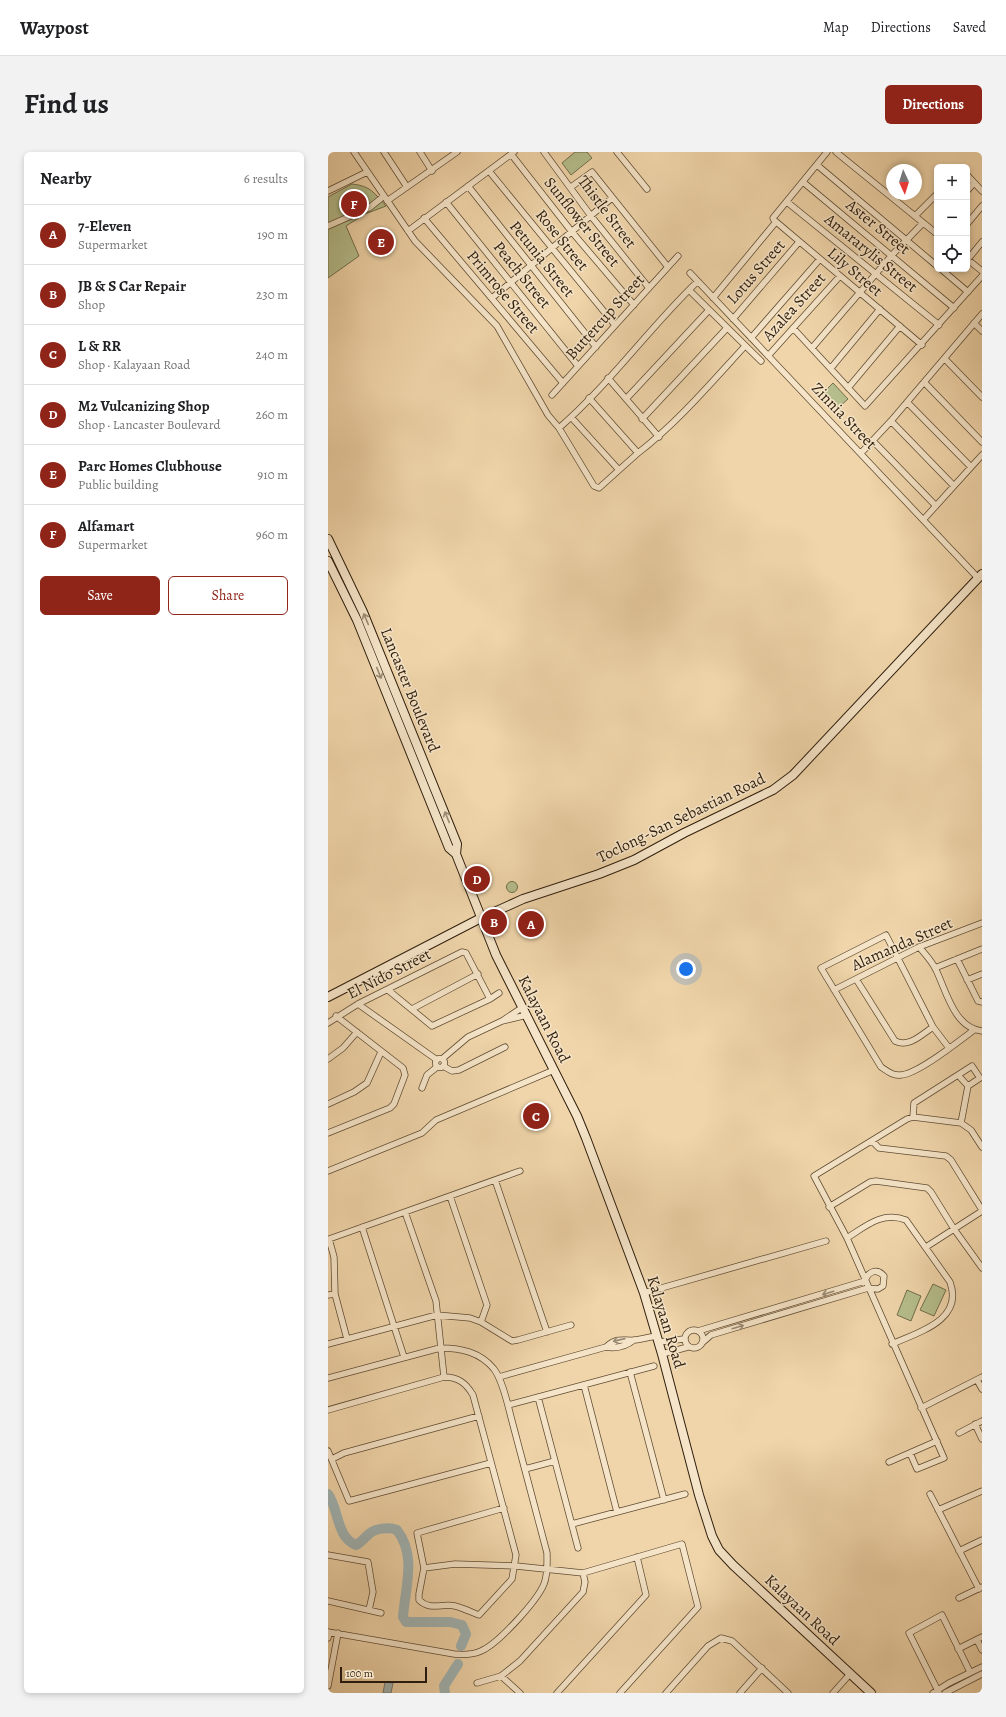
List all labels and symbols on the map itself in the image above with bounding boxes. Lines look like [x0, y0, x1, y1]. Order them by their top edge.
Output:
north arrow [886, 164, 922, 200]
street label: Thistle Street [572, 171, 642, 253]
street label: Sunflower Street [539, 172, 625, 272]
pin: F [341, 189, 367, 219]
street label: Aster Street [840, 194, 915, 260]
street label: Rose Street [530, 205, 594, 275]
street label: Amararylis Street [819, 208, 922, 297]
street label: Petunia Street [504, 216, 580, 302]
pin: E [368, 227, 394, 257]
street label: Lotus Street [722, 235, 790, 309]
street label: Peach Street [488, 237, 556, 313]
street label: Lily Street [823, 242, 887, 302]
street label: Primrose Street [462, 246, 544, 338]
street label: Azalea Street [757, 268, 831, 347]
street label: Buttercup Street [561, 269, 649, 365]
street label: Zinnia Street [806, 378, 882, 454]
one-way arrow [362, 613, 369, 625]
street label: Lancaster Boulevard [375, 624, 445, 756]
one-way arrow [375, 667, 383, 679]
street label: Toclong-San Sebastian Road [593, 767, 769, 868]
one-way arrow [442, 812, 450, 824]
pin: D [464, 864, 490, 894]
pin: B [481, 907, 507, 937]
pin: A [518, 909, 544, 939]
street label: Alamanda Street [847, 912, 956, 977]
street label: El Nido Street [343, 943, 435, 1005]
your location [676, 959, 696, 979]
street label: Kalayaan Road [513, 971, 576, 1067]
pin: C [523, 1101, 549, 1131]
street label: Kalayaan Road [642, 1273, 691, 1371]
one-way arrow [822, 1290, 835, 1297]
one-way arrow [731, 1323, 744, 1330]
one-way arrow [613, 1337, 626, 1344]
street label: Kalayaan Road [760, 1569, 845, 1651]
scale bar [340, 1665, 427, 1684]

